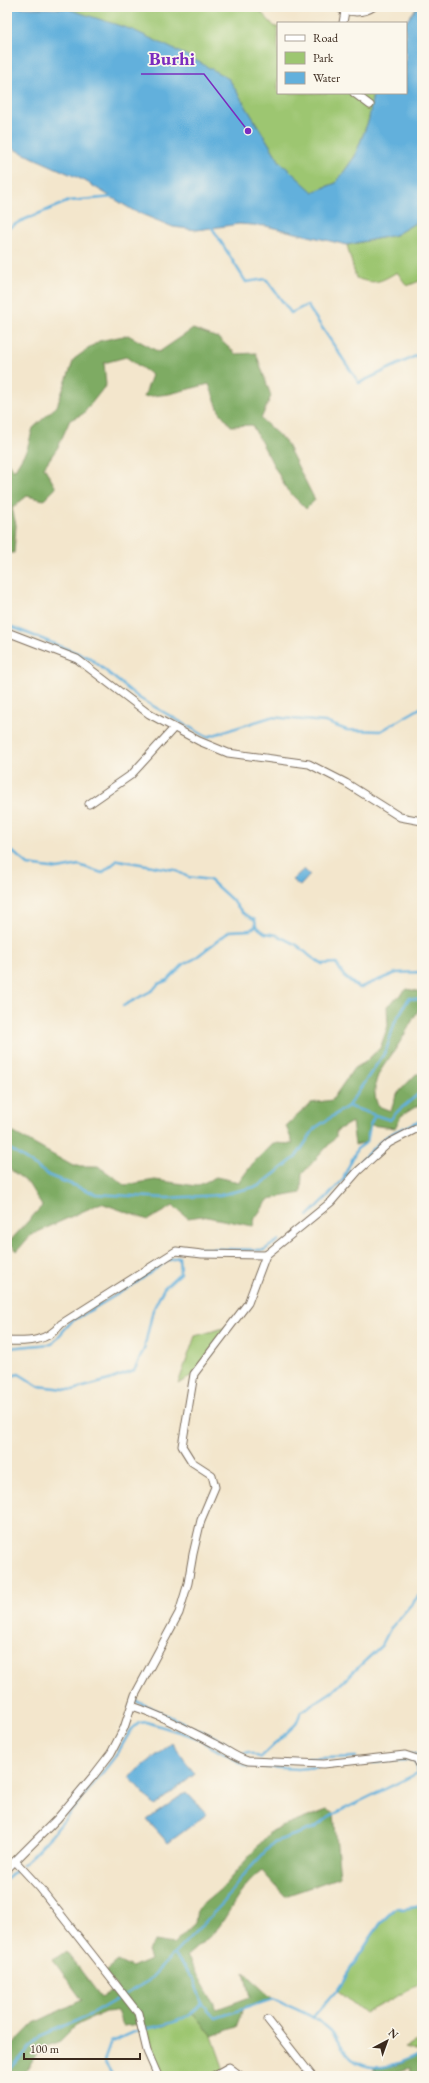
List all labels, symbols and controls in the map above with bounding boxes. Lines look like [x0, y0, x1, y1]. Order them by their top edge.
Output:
legend [277, 22, 407, 94]
text: Road [313, 30, 339, 46]
callout: Burhi [141, 43, 204, 74]
text: Burhi [149, 46, 196, 71]
text: Park [313, 50, 334, 66]
text: Water [313, 70, 340, 86]
north arrow [367, 2021, 407, 2061]
text: N [386, 2025, 402, 2042]
scale bar [24, 2035, 140, 2061]
text: 100 m [30, 2041, 60, 2057]

